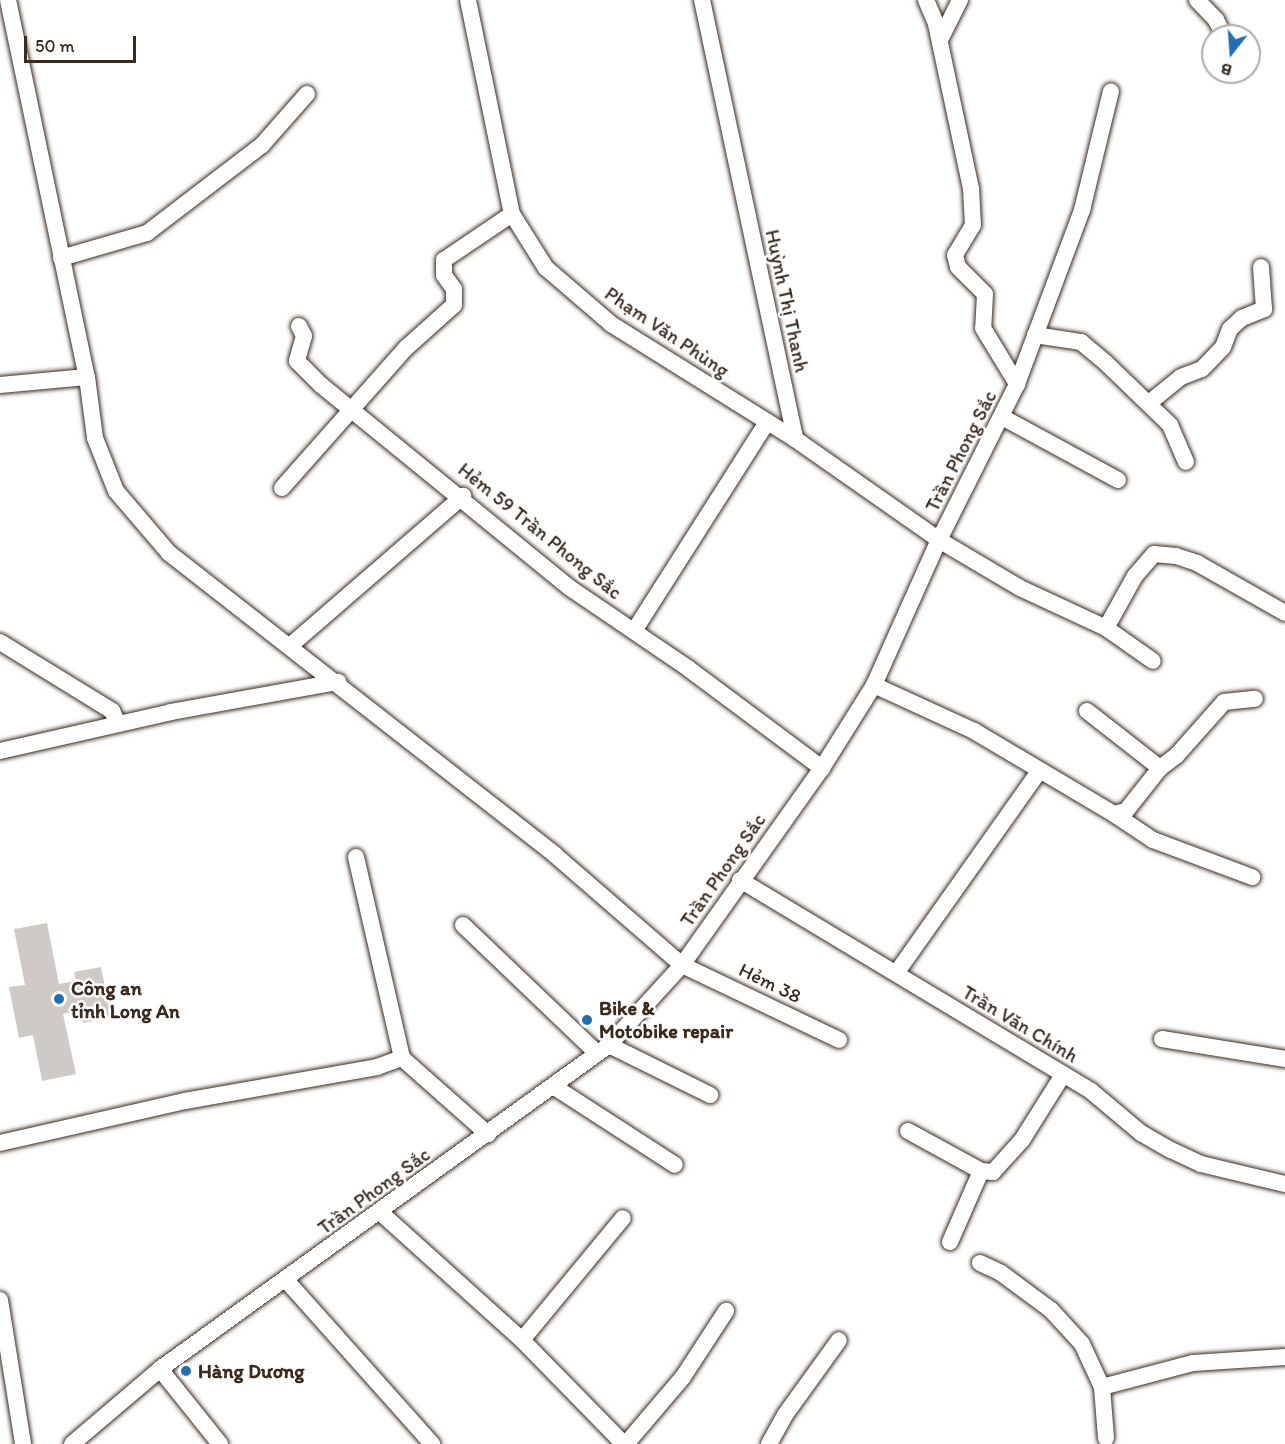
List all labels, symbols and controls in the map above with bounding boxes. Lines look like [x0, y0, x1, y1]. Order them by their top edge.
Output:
scale bar [27, 24, 140, 62]
north arrow [1201, 24, 1261, 84]
text: 50 m [35, 35, 75, 57]
text: B [1218, 59, 1234, 80]
street label: Huỳnh Thị Thanh [760, 227, 814, 375]
street label: Phạm Văn Phùng [600, 281, 734, 383]
street label: Trần Phong Sắc [920, 386, 1002, 516]
street label: Hẻm 59 Trần Phong Sắc [454, 458, 626, 604]
street label: Trần Phong Sắc [675, 809, 771, 931]
street label: Hẻm 38 [735, 958, 805, 1008]
place label: Công an tỉnh Long An [71, 976, 180, 1023]
street label: Trần Văn Chính [958, 980, 1082, 1068]
marker: Công an tỉnh Long An [52, 992, 66, 1006]
place label: Bike & Motobike repair [599, 996, 733, 1043]
marker: Bike & Motobike repair [580, 1013, 594, 1027]
street label: Trần Phong Sắc [313, 1142, 435, 1240]
place label: Hàng Dương [198, 1359, 305, 1383]
marker: Hàng Dương [179, 1364, 193, 1378]

